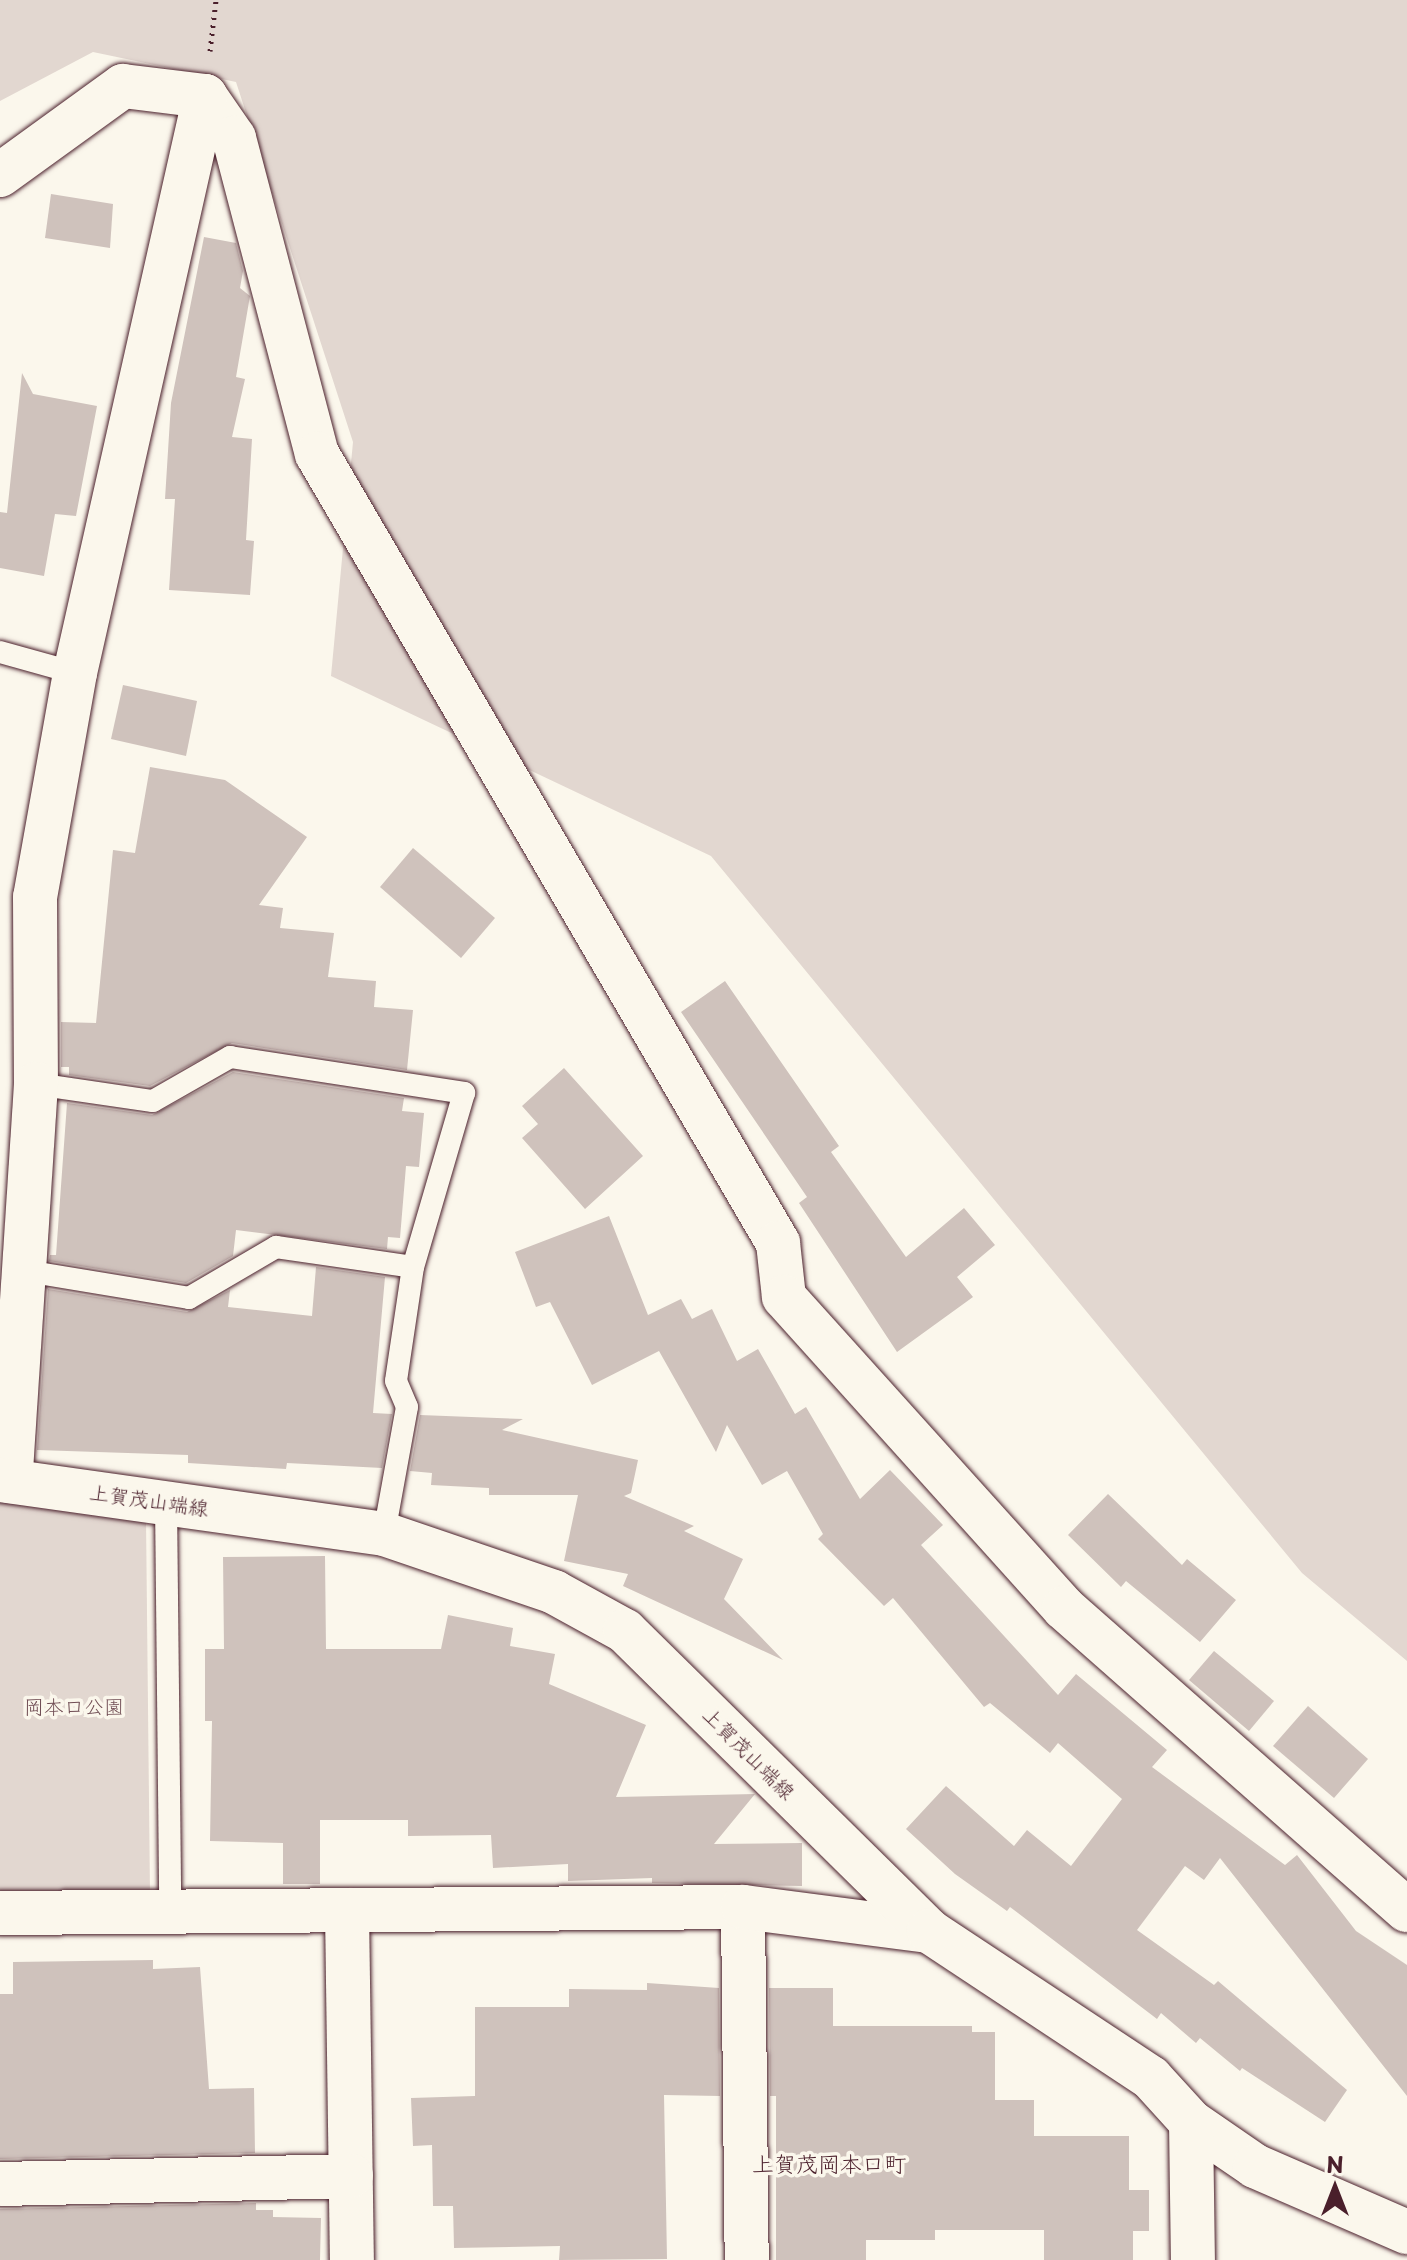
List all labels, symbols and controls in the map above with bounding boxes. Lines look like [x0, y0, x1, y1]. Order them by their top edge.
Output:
street label: 上賀茂山端線 [88, 1480, 210, 1520]
park label: 岡本口公園 [24, 1694, 124, 1718]
street label: 上賀茂山端線 [698, 1702, 800, 1804]
text: N [1326, 2147, 1344, 2180]
north arrow [1295, 2148, 1375, 2228]
district label: 上賀茂岡本口町 [752, 2150, 906, 2176]

